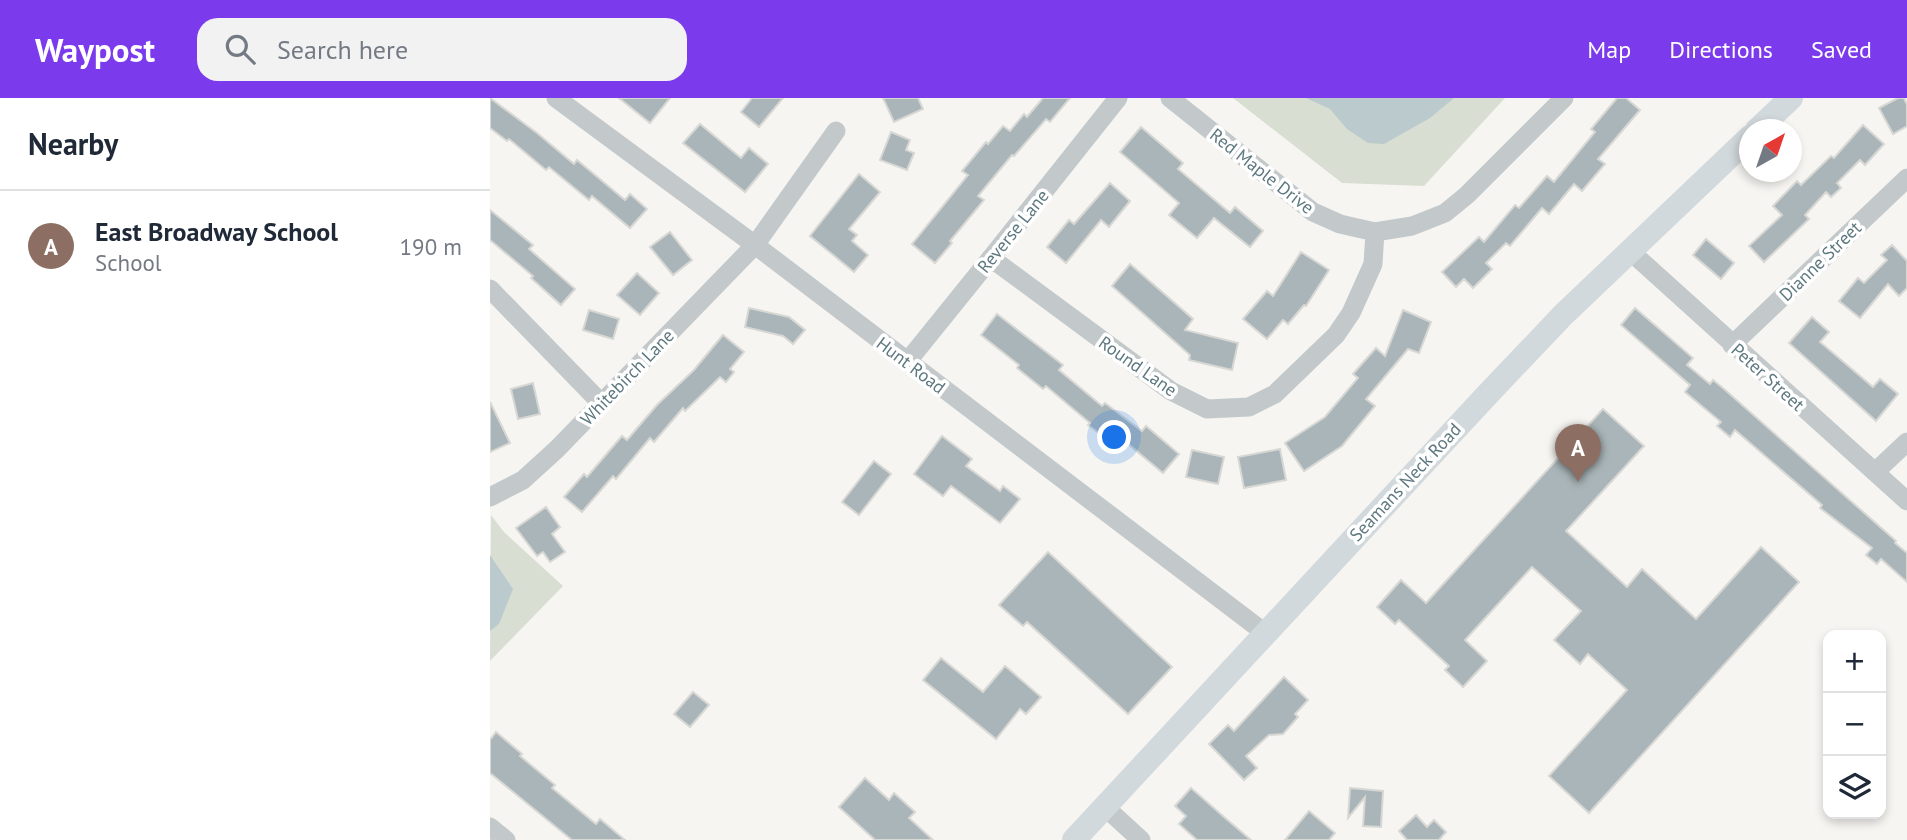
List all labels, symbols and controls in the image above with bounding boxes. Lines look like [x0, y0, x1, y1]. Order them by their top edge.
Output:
search box [197, 18, 687, 81]
text: Waypost [35, 28, 155, 71]
icon: search [221, 30, 259, 68]
text: Search here [277, 33, 408, 66]
text: Map [1587, 34, 1631, 65]
text: Directions [1669, 34, 1773, 65]
text: Saved [1811, 34, 1872, 65]
north arrow [1739, 119, 1802, 182]
street label: Red Maple Drive [1205, 123, 1319, 219]
text: Nearby [28, 124, 118, 163]
street label: Reverse Lane [972, 185, 1054, 277]
text: East Broadway School [95, 215, 338, 248]
street label: Dianne Street [1774, 216, 1866, 306]
text: A [44, 232, 58, 261]
text: 190 m [400, 232, 462, 261]
text: School [95, 248, 162, 277]
street label: Whitebirch Lane [575, 324, 679, 430]
street label: Round Lane [1094, 331, 1182, 401]
street label: Hunt Road [872, 332, 950, 398]
street label: Peter Street [1727, 338, 1809, 416]
street label: Seamans Neck Road [1344, 418, 1466, 546]
your location [1097, 420, 1131, 454]
pin: A [1555, 424, 1601, 482]
map controls [1823, 630, 1886, 819]
button: + [1823, 630, 1886, 693]
button: − [1823, 693, 1886, 756]
button: layers [1823, 756, 1886, 819]

